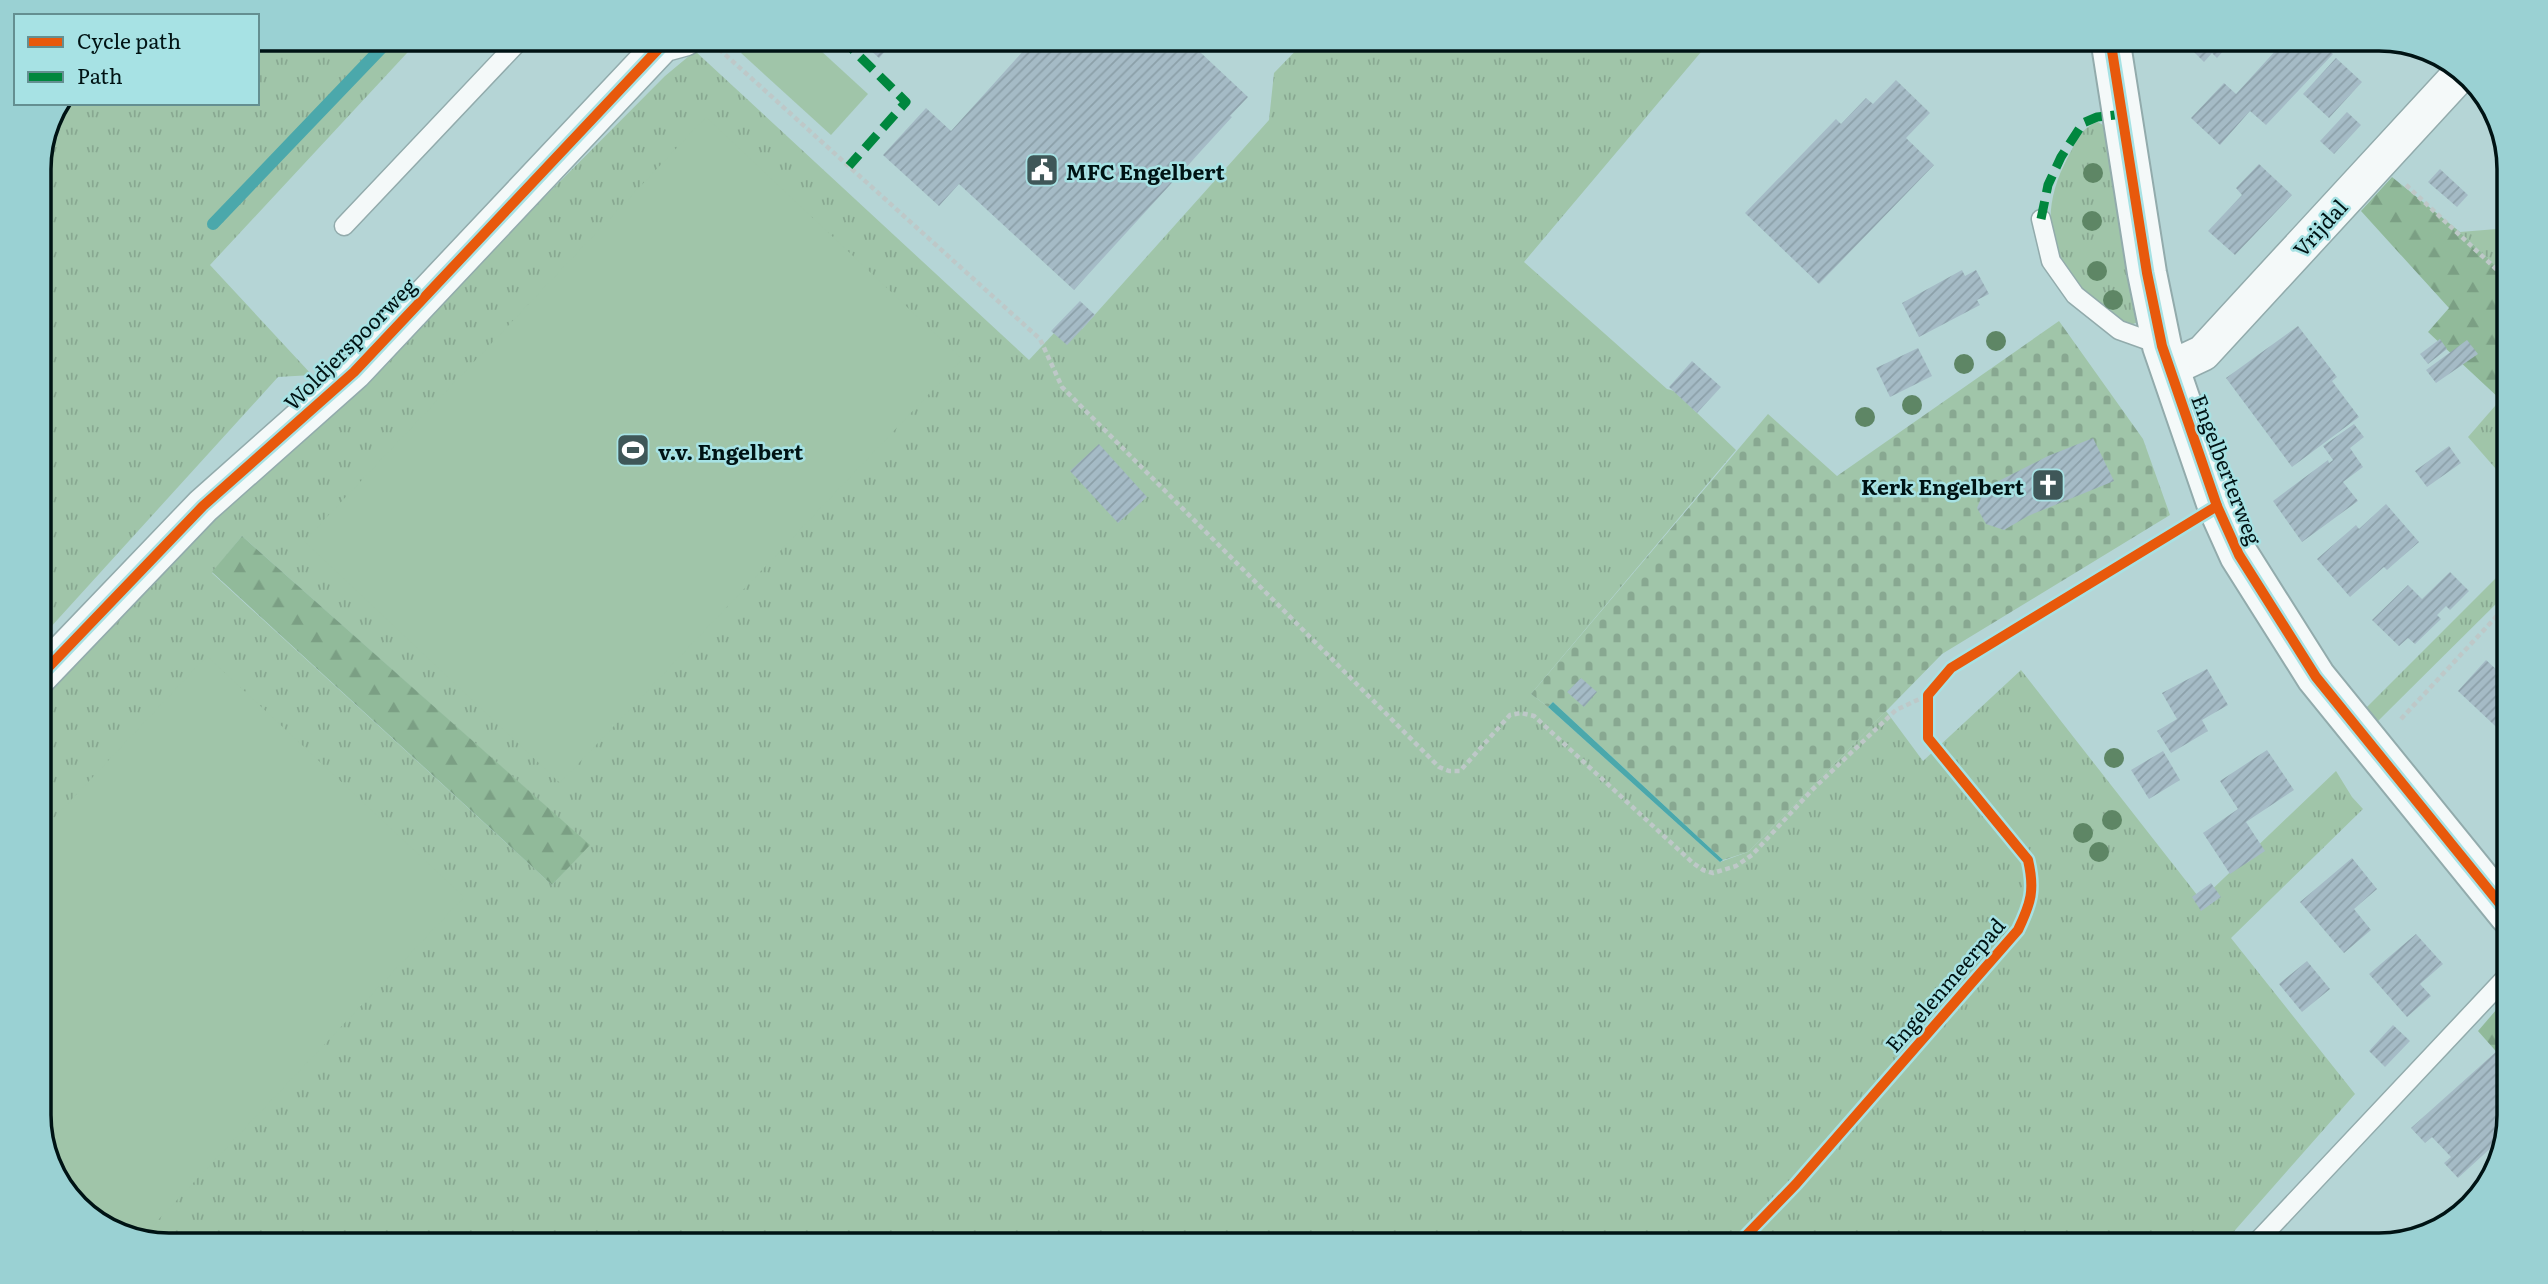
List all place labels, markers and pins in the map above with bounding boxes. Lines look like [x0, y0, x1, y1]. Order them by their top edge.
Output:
public building icon: MFC Engelbert [1023, 151, 1061, 189]
place label: MFC Engelbert [1066, 155, 1226, 186]
sports icon: v.v. Engelbert [614, 431, 652, 469]
place label: v.v. Engelbert [658, 435, 804, 466]
church icon: Kerk Engelbert [2029, 466, 2067, 504]
place label: Kerk Engelbert [1861, 470, 2025, 501]

